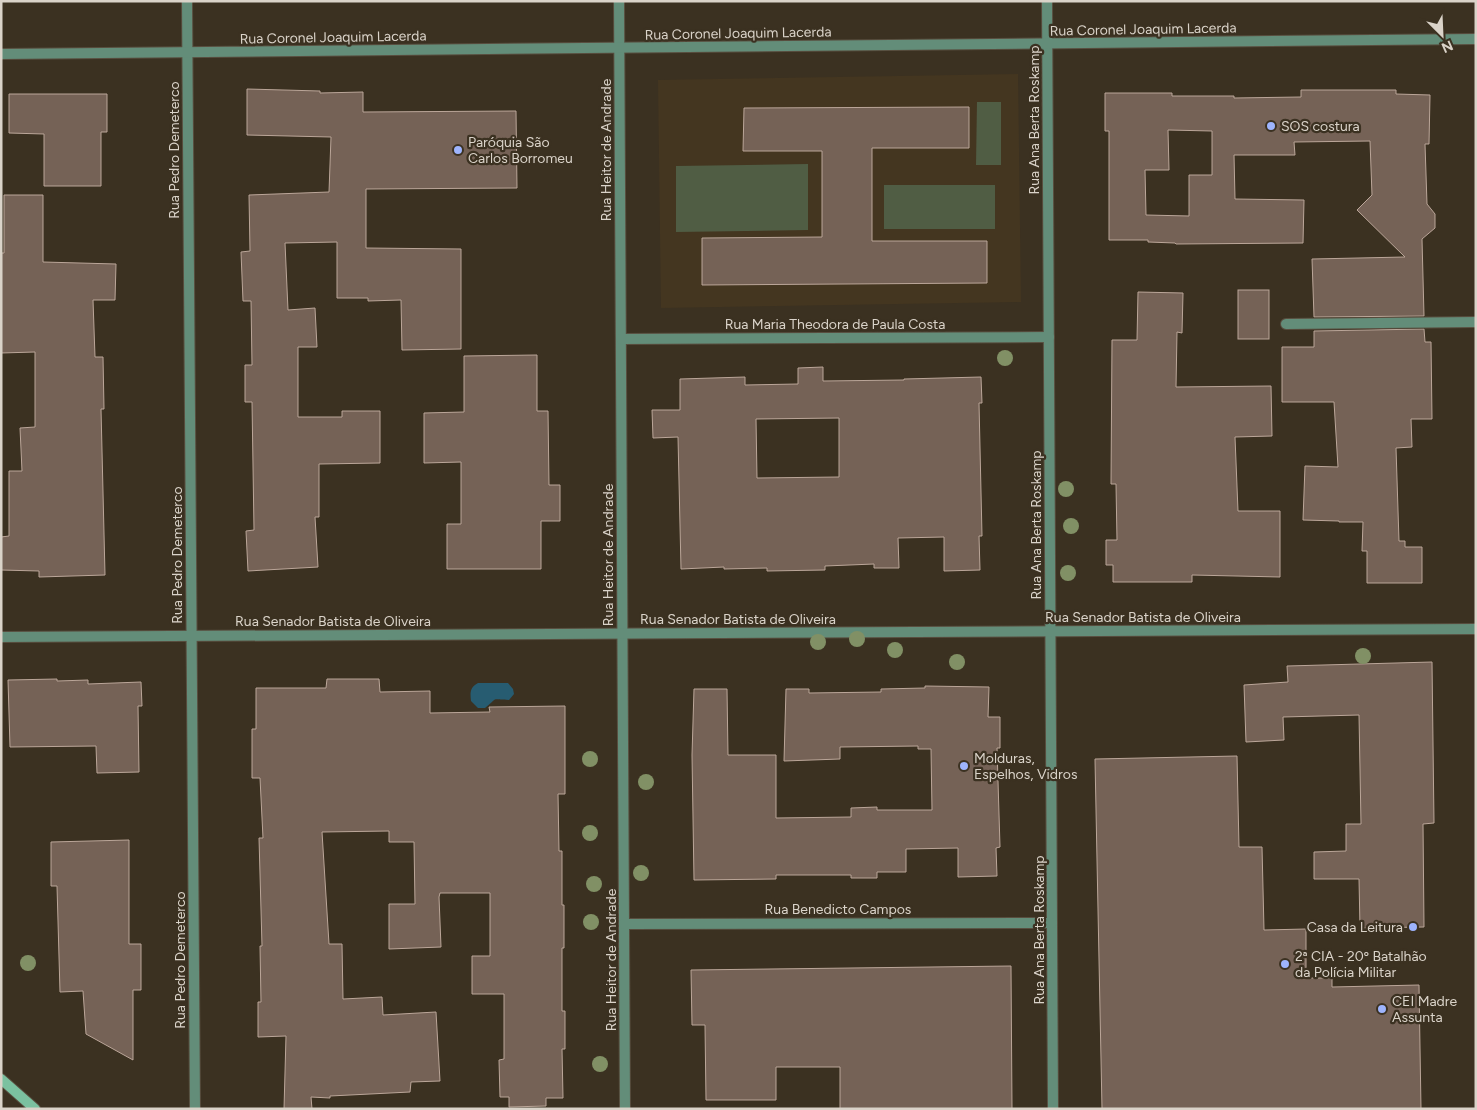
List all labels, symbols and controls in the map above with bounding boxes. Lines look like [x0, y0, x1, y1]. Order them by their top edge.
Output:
north arrow [1417, 10, 1467, 60]
street label: Rua Coronel Joaquim Lacerda [1049, 19, 1237, 40]
street label: Rua Coronel Joaquim Lacerda [644, 23, 832, 44]
street label: Rua Coronel Joaquim Lacerda [239, 27, 427, 48]
text: N [1439, 36, 1455, 56]
street label: Rua Ana Berta Roskamp [1026, 45, 1043, 195]
street label: Rua Heitor de Andrade [598, 78, 615, 221]
street label: Rua Pedro Demeterco [166, 81, 183, 219]
place label: SOS costura [1281, 118, 1360, 135]
marker: SOS costura [1265, 120, 1277, 132]
place label: Paróquia São Carlos Borromeu [468, 134, 573, 167]
marker: Paróquia São Carlos Borromeu [452, 144, 464, 156]
street label: Rua Maria Theodora de Paula Costa [725, 316, 945, 333]
street label: Rua Ana Berta Roskamp [1028, 450, 1045, 600]
street label: Rua Heitor de Andrade [600, 483, 617, 626]
street label: Rua Pedro Demeterco [169, 486, 186, 624]
street label: Rua Senador Batista de Oliveira [1045, 609, 1241, 626]
street label: Rua Senador Batista de Oliveira [640, 611, 836, 628]
street label: Rua Senador Batista de Oliveira [235, 613, 431, 630]
place label: Molduras, Espelhos, Vidros [974, 750, 1077, 783]
marker: Molduras, Espelhos, Vidros [958, 760, 970, 772]
street label: Rua Ana Berta Roskamp [1031, 855, 1048, 1005]
street label: Rua Heitor de Andrade [603, 888, 620, 1031]
street label: Rua Pedro Demeterco [172, 891, 189, 1029]
street label: Rua Benedicto Campos [765, 901, 911, 918]
place label: Casa da Leitura [1307, 919, 1403, 936]
marker: Casa da Leitura [1407, 921, 1419, 933]
place label: 2ª CIA - 20º Batalhão da Polícia Militar [1295, 948, 1427, 981]
marker: 2ª CIA - 20º Batalhão da Polícia Militar [1279, 958, 1291, 970]
place label: CEI Madre Assunta [1392, 993, 1458, 1026]
marker: CEI Madre Assunta [1376, 1003, 1388, 1015]

